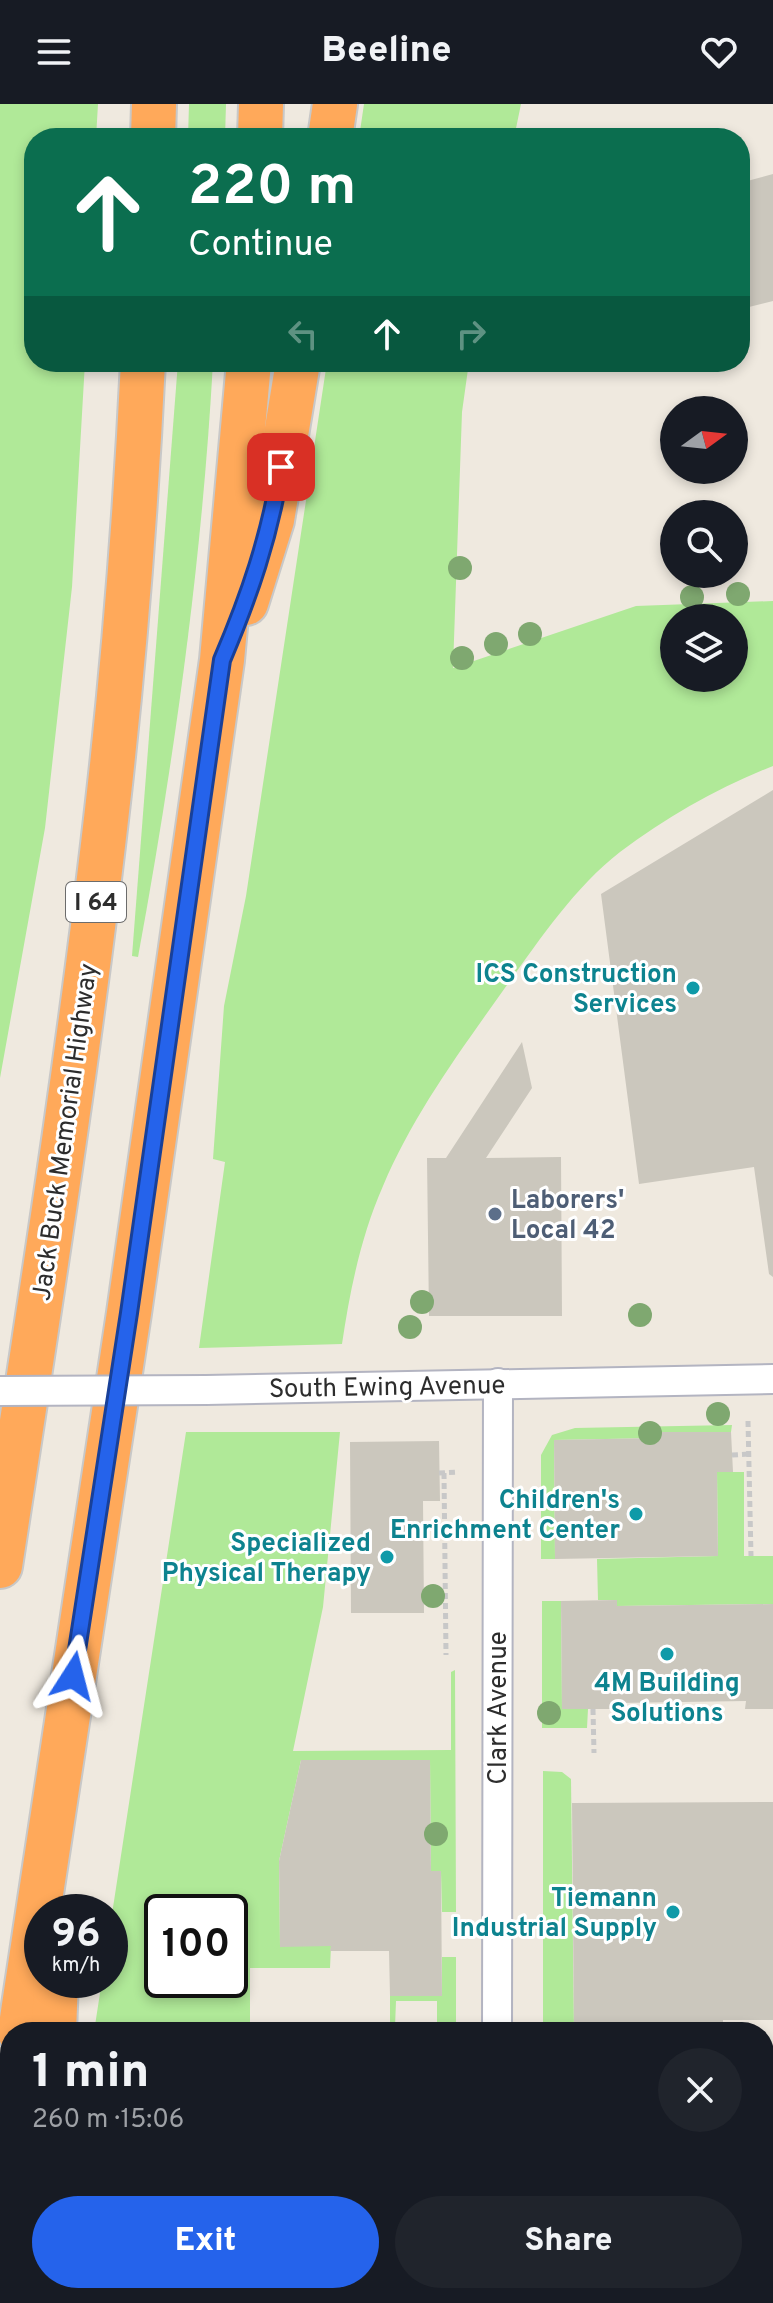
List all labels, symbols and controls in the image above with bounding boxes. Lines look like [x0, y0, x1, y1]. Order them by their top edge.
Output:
text: Beeline [321, 29, 452, 75]
icon: menu [32, 30, 76, 74]
icon: heart [697, 30, 741, 74]
text: 220 m [188, 154, 356, 224]
icon: ahead [56, 160, 160, 264]
text: Continue [188, 223, 333, 269]
icon: left [281, 312, 325, 356]
icon: ahead [365, 312, 409, 356]
icon: right [449, 312, 493, 356]
north arrow [660, 396, 748, 484]
map controls [660, 396, 748, 692]
pin [247, 433, 315, 501]
icon: arrive [259, 445, 303, 489]
button: search [660, 500, 748, 588]
button: layers [660, 604, 748, 692]
road number: I 64 [66, 882, 126, 922]
place label: ICS Construction Services [476, 959, 677, 1022]
street label: Jack Buck Memorial Highway [26, 962, 107, 1303]
marker: ICS Construction Services [684, 979, 702, 997]
place label: Laborers' Local 42 [511, 1185, 624, 1248]
marker: Laborers' Local 42 [486, 1205, 504, 1223]
street label: South Ewing Avenue [269, 1370, 506, 1407]
place label: Children's Enrichment Center [390, 1485, 620, 1548]
marker: Children's Enrichment Center [627, 1505, 645, 1523]
place label: Specialized Physical Therapy [162, 1528, 371, 1591]
marker: Specialized Physical Therapy [378, 1548, 396, 1566]
street label: Clark Avenue [483, 1631, 516, 1785]
position arrow [31, 1634, 115, 1718]
marker: 4M Building Solutions [658, 1645, 676, 1663]
place label: 4M Building Solutions [594, 1668, 740, 1731]
place label: Tiemann Industrial Supply [452, 1883, 657, 1946]
speed limit sign: 100 [144, 1894, 248, 1998]
marker: Tiemann Industrial Supply [664, 1903, 682, 1921]
text: 96 [51, 1911, 101, 1961]
text: km/h [52, 1953, 100, 1979]
text: 1 min [32, 2044, 149, 2104]
button: close [658, 2048, 742, 2132]
text: 260 m · 15:06 [32, 2104, 184, 2137]
button: Exit [32, 2196, 379, 2288]
button: Share [395, 2196, 742, 2288]

